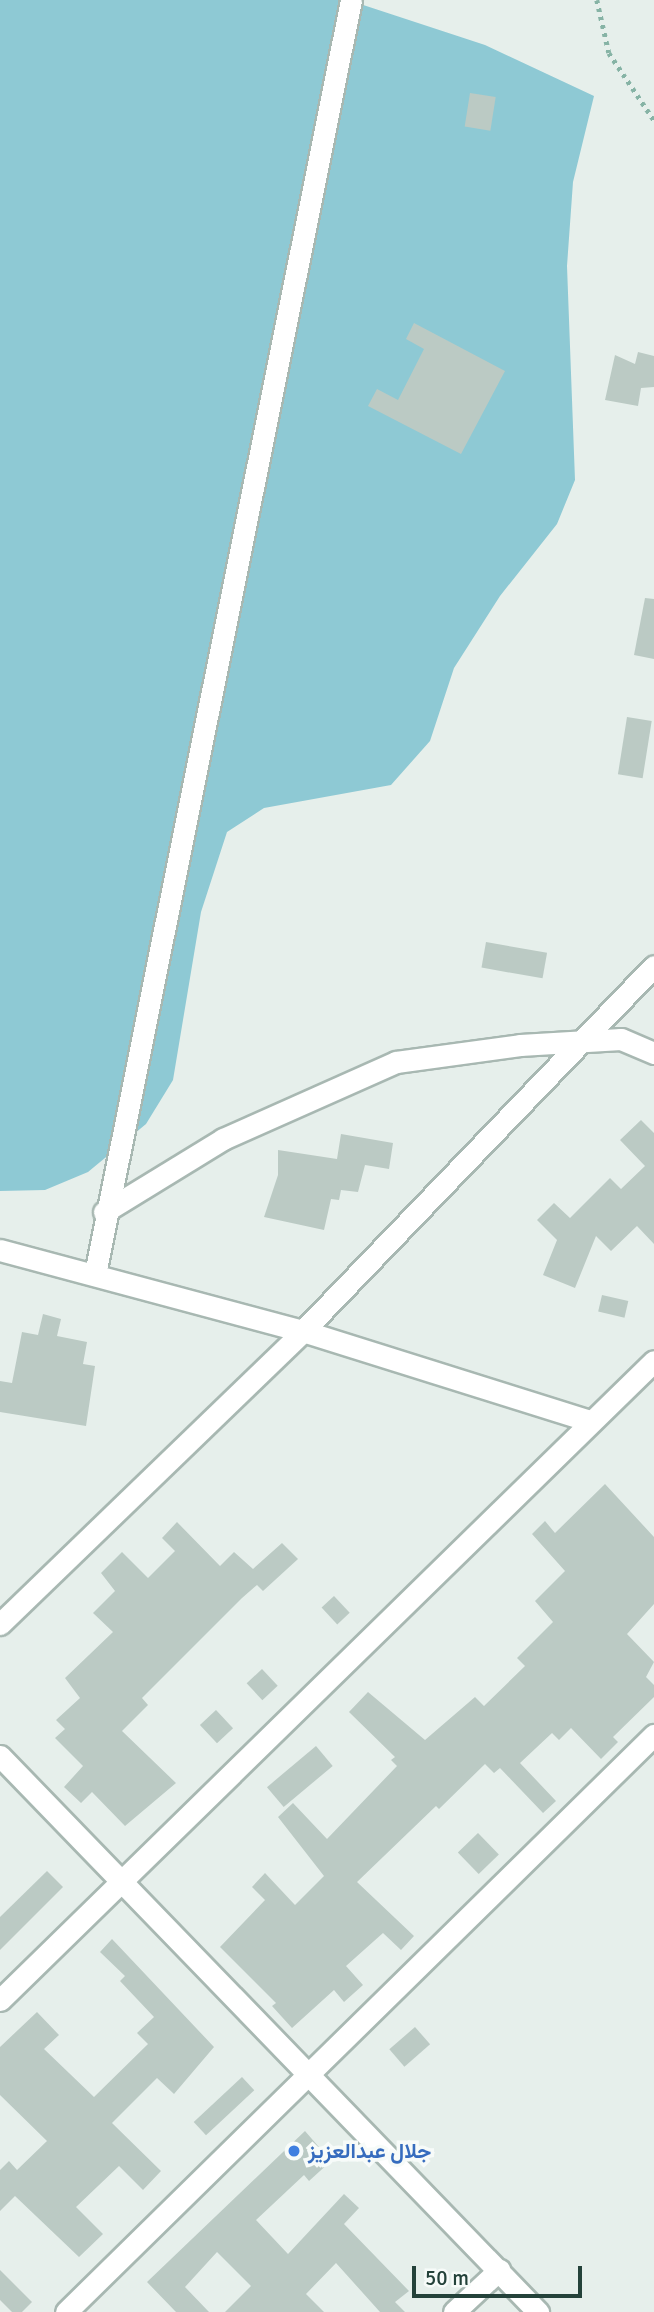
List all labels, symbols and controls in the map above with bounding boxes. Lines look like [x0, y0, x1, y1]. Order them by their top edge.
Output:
place label: جلال عبدالعزيز [308, 2138, 431, 2164]
marker: جلال عبدالعزيز [286, 2143, 302, 2159]
scale bar [416, 2252, 586, 2296]
text: 50 m [425, 2265, 469, 2291]

